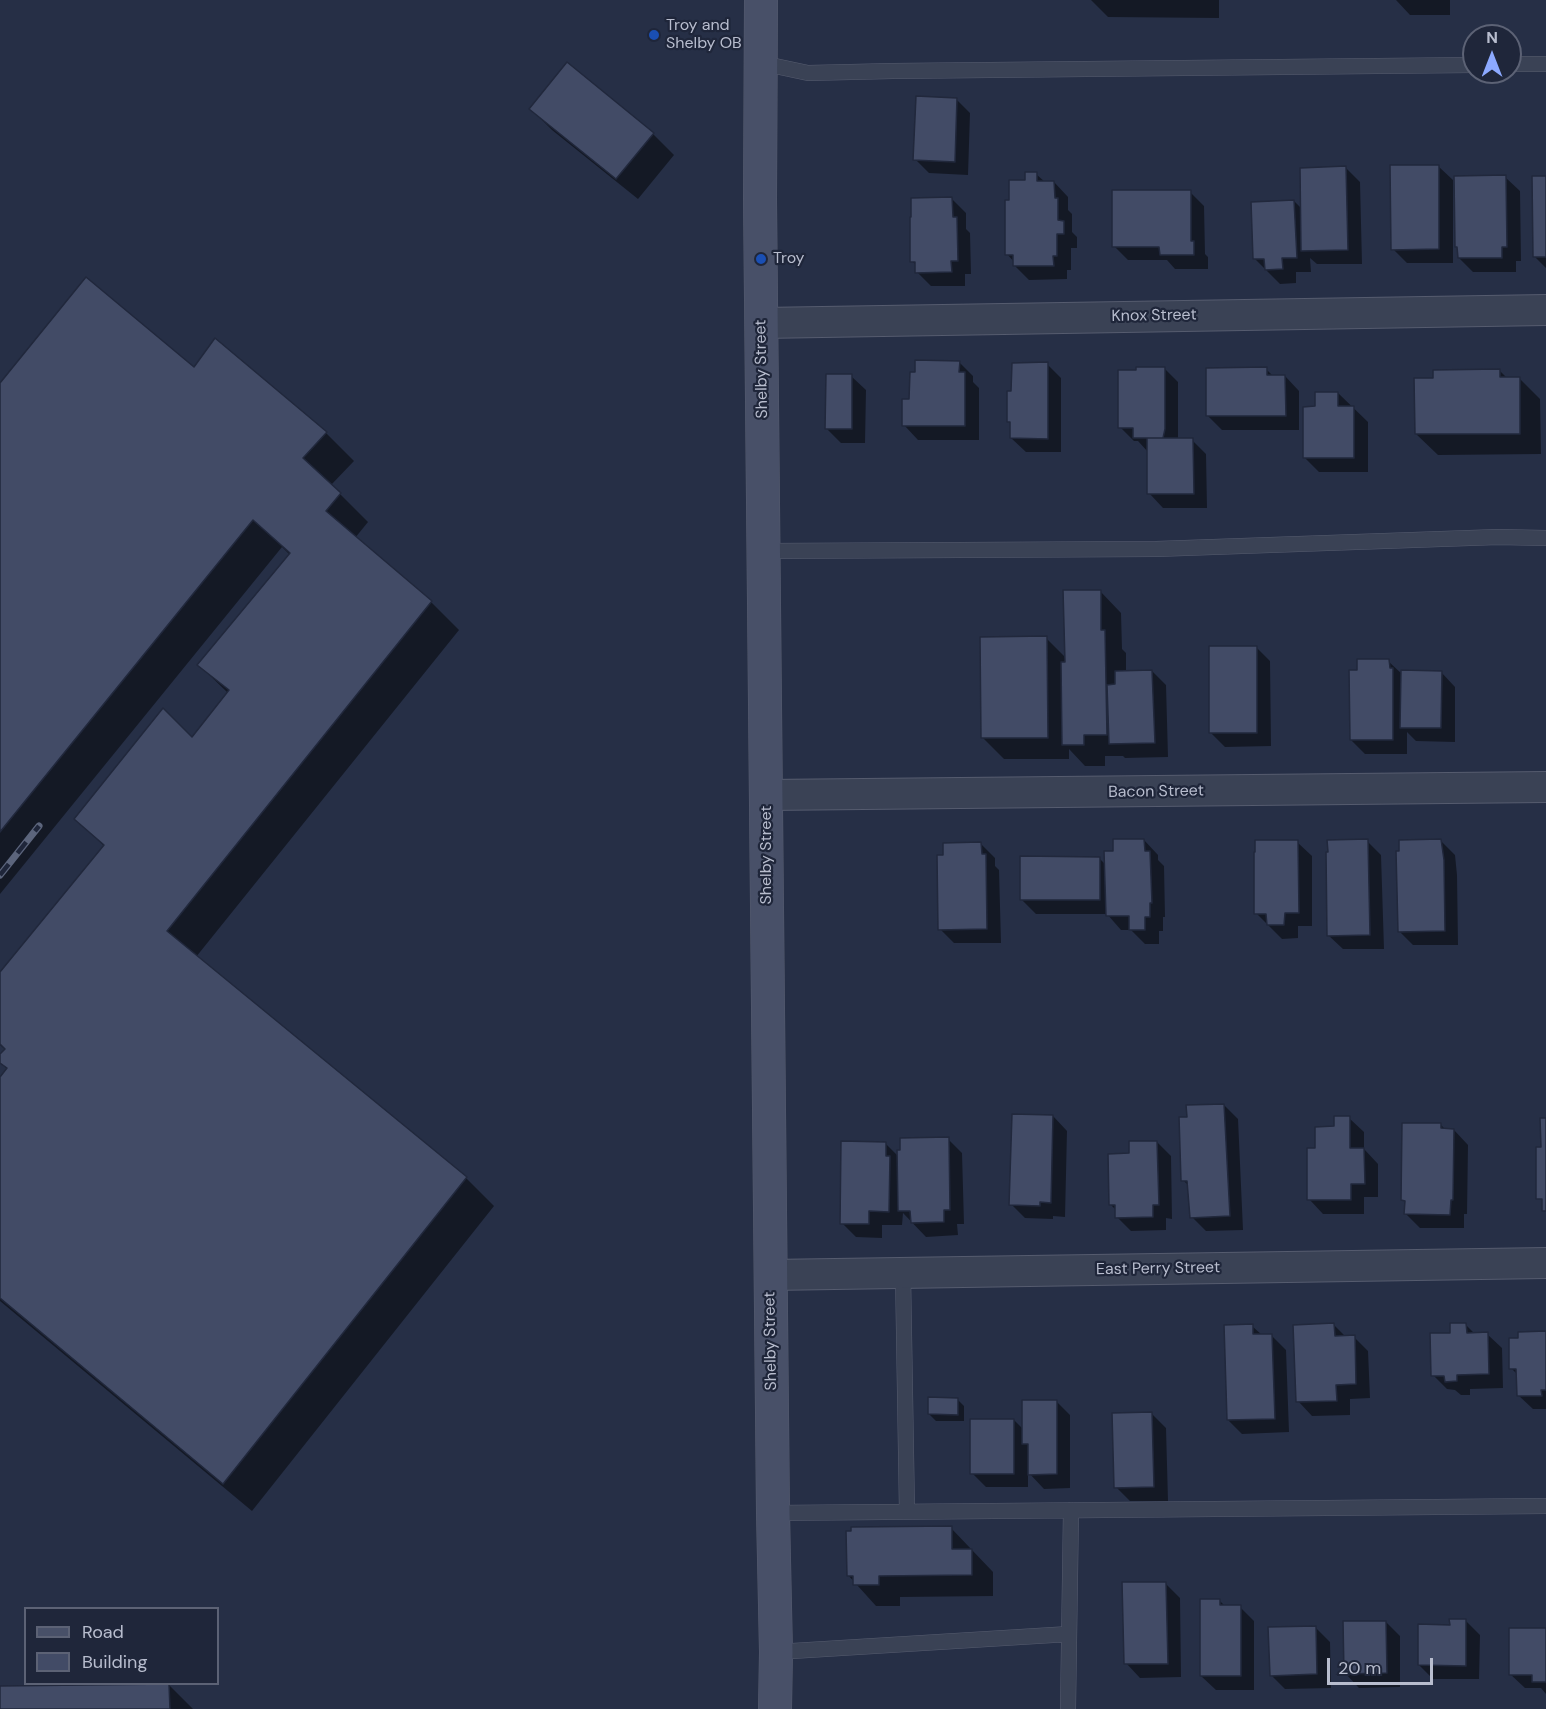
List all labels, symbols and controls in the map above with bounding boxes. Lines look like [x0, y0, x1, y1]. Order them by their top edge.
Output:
place label: Troy and Shelby OB [666, 16, 742, 54]
north arrow [1462, 24, 1522, 84]
text: N [1486, 27, 1498, 48]
marker: Troy and Shelby OB [647, 28, 661, 42]
place label: Troy [773, 249, 804, 269]
marker: Troy [754, 252, 768, 266]
street label: Knox Street [1111, 306, 1197, 326]
street label: Shelby Street [752, 319, 772, 419]
street label: Bacon Street [1108, 782, 1204, 802]
street label: Shelby Street [757, 805, 777, 905]
street label: East Perry Street [1096, 1258, 1220, 1280]
street label: Shelby Street [761, 1291, 781, 1391]
legend [24, 1607, 219, 1685]
text: Road [82, 1620, 124, 1644]
scale bar [1330, 1646, 1436, 1684]
text: Building [82, 1650, 147, 1674]
text: 20 m [1338, 1656, 1381, 1680]

